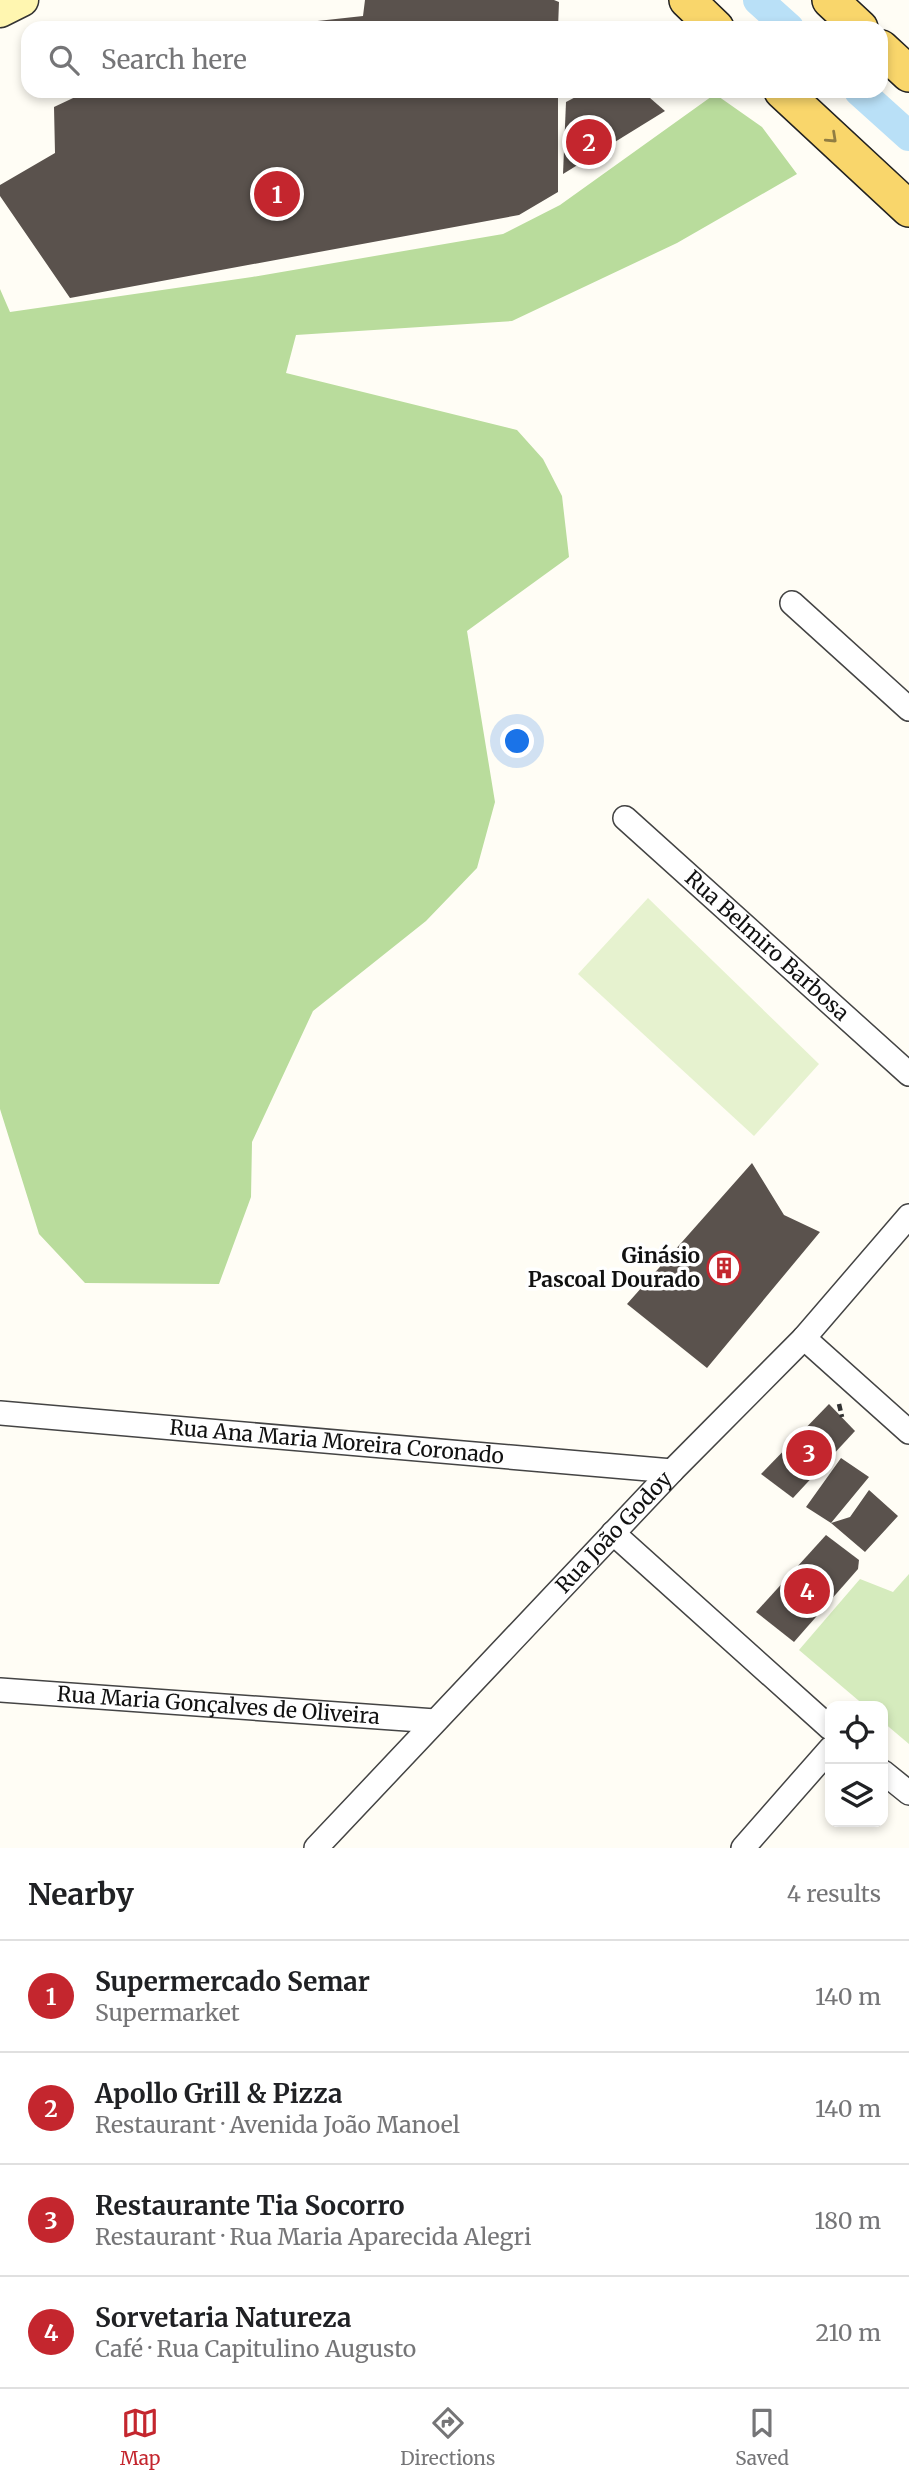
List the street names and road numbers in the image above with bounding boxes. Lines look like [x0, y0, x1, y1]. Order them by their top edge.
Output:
street label: Rua Belmiro Barbosa [679, 865, 855, 1027]
street label: Rua Ana Maria Moreira Coronado [169, 1414, 505, 1469]
street label: Rua João Godoy [550, 1465, 678, 1599]
street label: Rua Maria Gonçalves de Oliveira [56, 1680, 381, 1730]

